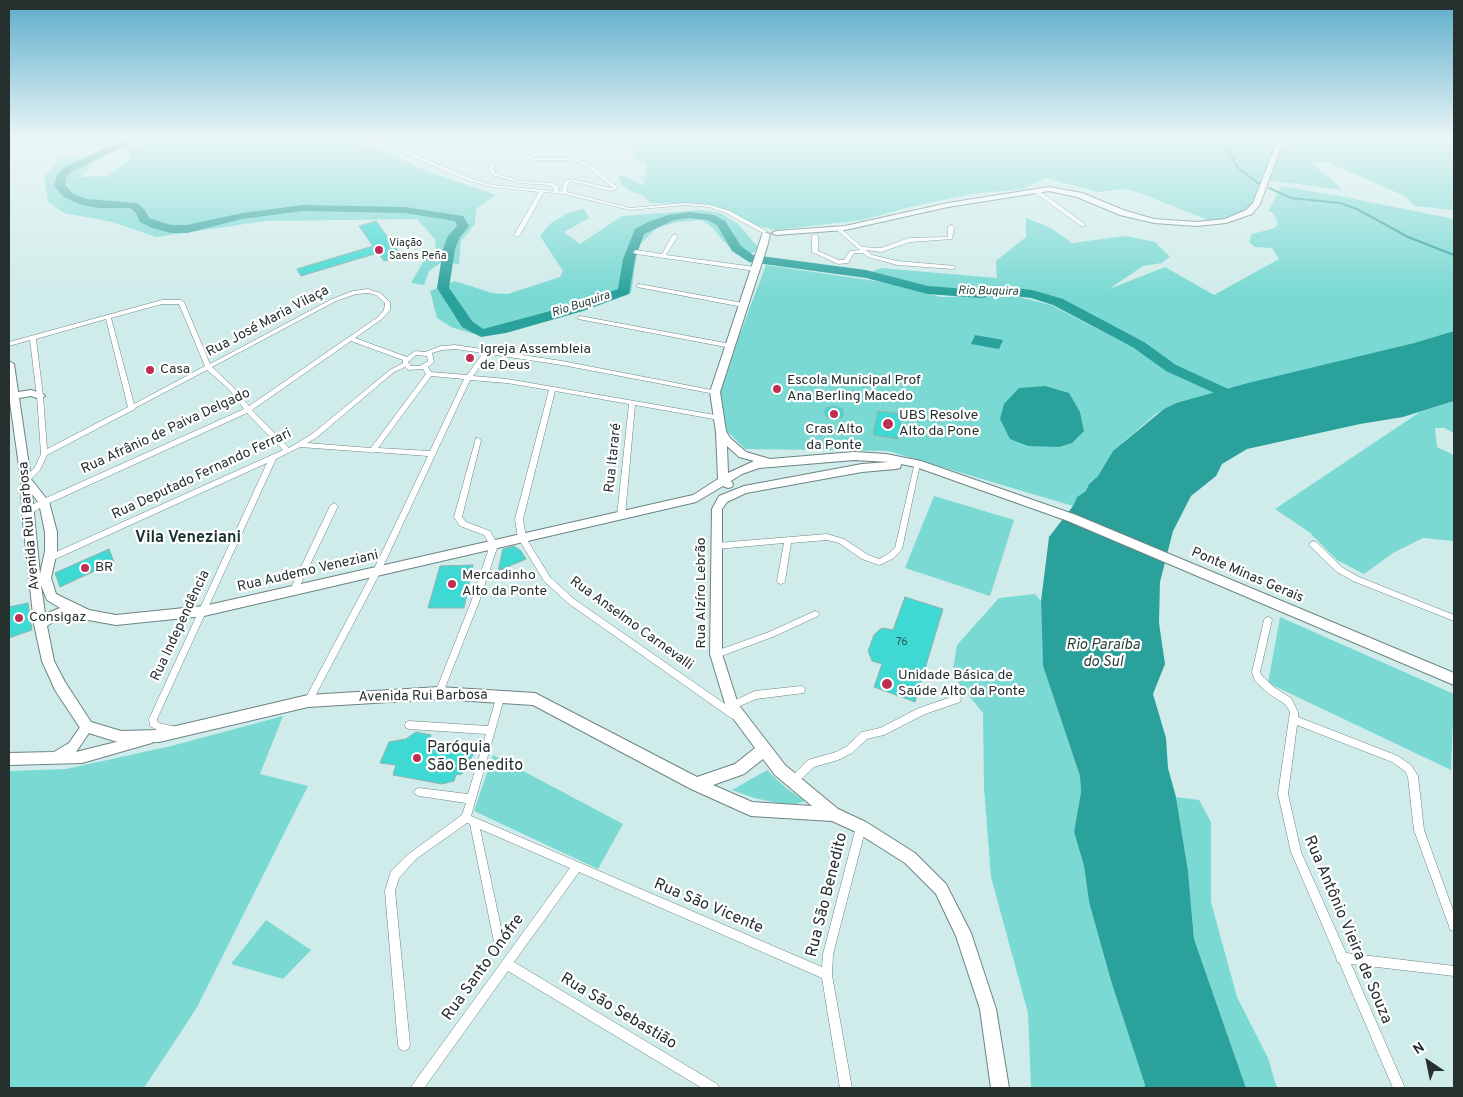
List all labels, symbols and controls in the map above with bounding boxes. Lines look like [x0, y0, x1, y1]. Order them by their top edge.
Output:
place label: Viação Saens Peña [389, 237, 446, 263]
marker: Viação Saens Peña [373, 244, 385, 256]
street label: Rua José Maria Vilaça [204, 283, 332, 361]
water label: Rio Buquira [958, 284, 1018, 300]
water label: Rio Buquira [550, 289, 612, 321]
place label: Igreja Assembleia de Deus [480, 342, 591, 374]
marker: Igreja Assembleia de Deus [464, 352, 476, 364]
place label: Casa [160, 362, 190, 378]
marker: Casa [144, 364, 156, 376]
place label: Escola Municipal Prof Ana Berling Macedo [787, 373, 921, 406]
marker: Escola Municipal Prof Ana Berling Macedo [771, 383, 783, 395]
street label: Rua Afrânio de Paiva Delgado [79, 385, 253, 479]
marker: Cras Alto da Ponte [828, 408, 840, 420]
place label: UBS Resolve Alto da Pone [899, 408, 979, 441]
marker: UBS Resolve Alto da Pone [881, 417, 895, 431]
street label: Rua Itararé [602, 422, 626, 494]
place label: Cras Alto da Ponte [805, 422, 863, 454]
street label: Rua Deputado Fernando Ferrari [110, 426, 294, 524]
street label: Avenida Rui Barbosa [16, 461, 44, 591]
district label: Vila Veneziani [135, 529, 241, 549]
street label: Rua Alzíro Lebrão [694, 537, 710, 649]
street label: Ponte Minas Gerais [1188, 545, 1306, 607]
street label: Rua Audemo Veneziani [236, 548, 380, 596]
place label: BR [95, 560, 113, 576]
marker: BR [79, 562, 91, 574]
street label: Rua Independência [148, 568, 214, 684]
place label: Mercadinho Alto da Ponte [462, 568, 547, 600]
street label: Rua Anselmo Carnevalli [566, 574, 696, 674]
marker: Mercadinho Alto da Ponte [446, 578, 458, 590]
place label: Consigaz [29, 610, 86, 626]
marker: Consigaz [13, 612, 25, 624]
house number: 76 [896, 636, 908, 650]
water label: Rio Paraíba do Sul [1066, 637, 1140, 672]
place label: Unidade Básica de Saúde Alto da Ponte [898, 668, 1025, 700]
marker: Unidade Básica de Saúde Alto da Ponte [880, 677, 894, 691]
street label: Avenida Rui Barbosa [358, 687, 488, 707]
place label: Paróquia São Benedito [427, 739, 523, 777]
marker: Paróquia São Benedito [411, 752, 423, 764]
street label: Rua São Benedito [803, 831, 853, 959]
street label: Rua Antônio Vieira de Souza [1299, 833, 1395, 1027]
street label: Rua São Vicente [650, 875, 766, 939]
street label: Rua Santo Onófre [439, 911, 529, 1025]
street label: Rua São Sebastião [556, 970, 680, 1054]
north arrow [1403, 1037, 1453, 1087]
text: N [1410, 1039, 1428, 1059]

